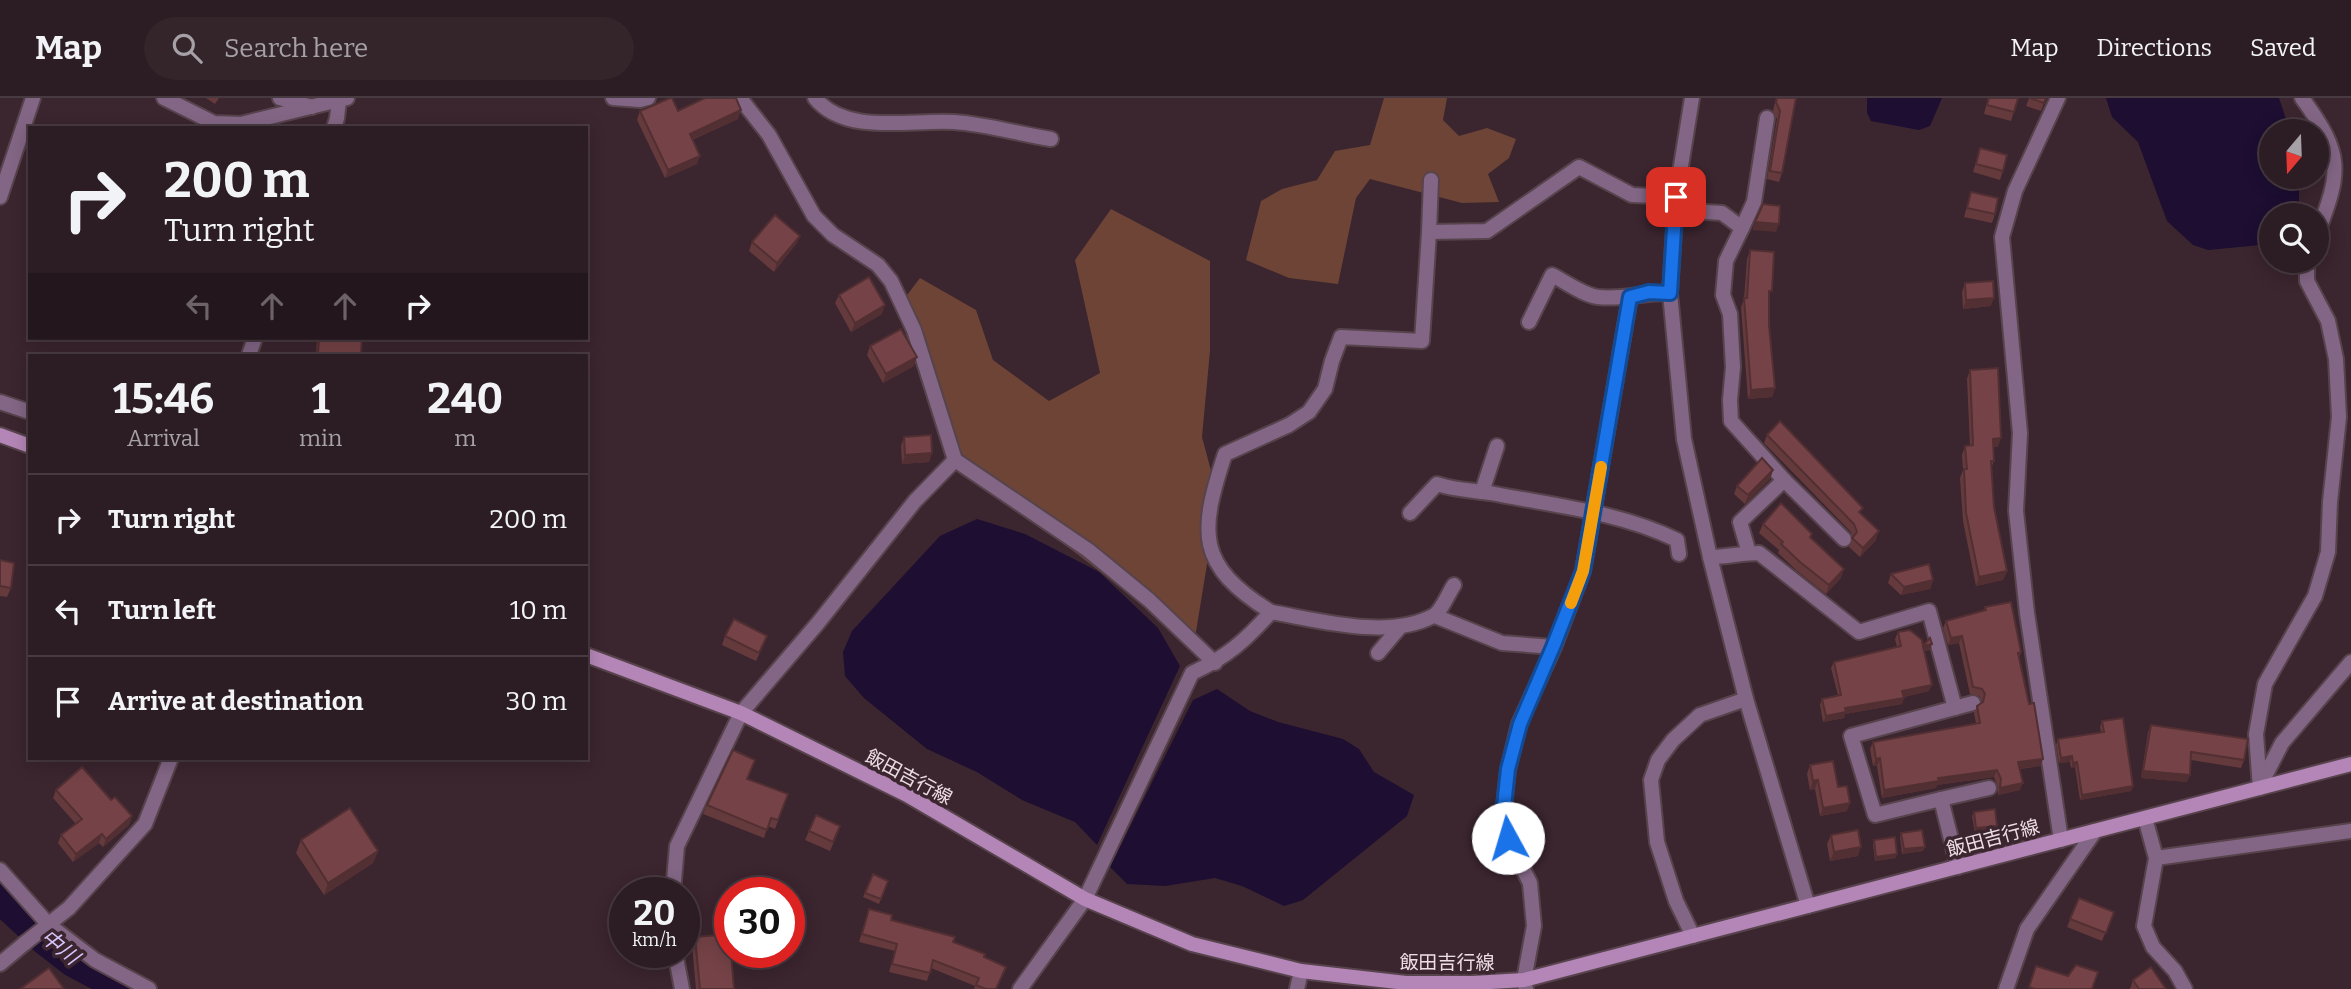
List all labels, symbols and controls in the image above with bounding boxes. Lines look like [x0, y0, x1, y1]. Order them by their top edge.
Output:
search box [144, 17, 634, 80]
text: Map [35, 28, 102, 68]
icon: search [168, 29, 206, 67]
text: Search here [224, 33, 368, 64]
text: Map [2010, 34, 2059, 62]
text: Directions [2097, 34, 2212, 62]
text: Saved [2250, 34, 2316, 62]
north arrow [2259, 119, 2329, 189]
map controls [2259, 119, 2329, 273]
text: 200 m [164, 151, 309, 210]
icon: right [49, 154, 140, 245]
pin [1646, 167, 1706, 227]
icon: arrive [1657, 178, 1695, 216]
button: search [2259, 203, 2329, 273]
text: Turn right [164, 211, 315, 249]
icon: left [180, 287, 218, 325]
icon: ahead [253, 287, 291, 325]
icon: ahead [326, 287, 364, 325]
icon: right [399, 287, 437, 325]
text: 15:46 [113, 374, 214, 424]
text: 1 [312, 374, 330, 424]
text: 240 [427, 374, 503, 424]
text: Arrival [127, 424, 200, 452]
text: min [299, 424, 342, 452]
text: m [454, 424, 476, 452]
icon: right [49, 501, 87, 539]
text: Turn right [108, 504, 235, 535]
text: 200 m [490, 504, 567, 535]
icon: left [49, 592, 87, 630]
text: Turn left [108, 595, 216, 626]
text: 10 m [510, 595, 567, 626]
icon: arrive [49, 683, 87, 721]
text: Arrive at destination [108, 686, 363, 717]
text: 30 m [506, 686, 567, 717]
street label: 飯田吉行線 [862, 745, 956, 809]
position arrow [1471, 801, 1545, 875]
street label: 飯田吉行線 [1944, 815, 2042, 861]
speed limit sign: 30 [714, 877, 805, 968]
text: 20 [634, 892, 675, 934]
water label: 中川 [35, 924, 86, 972]
text: km/h [632, 929, 677, 951]
street label: 飯田吉行線 [1399, 951, 1495, 974]

